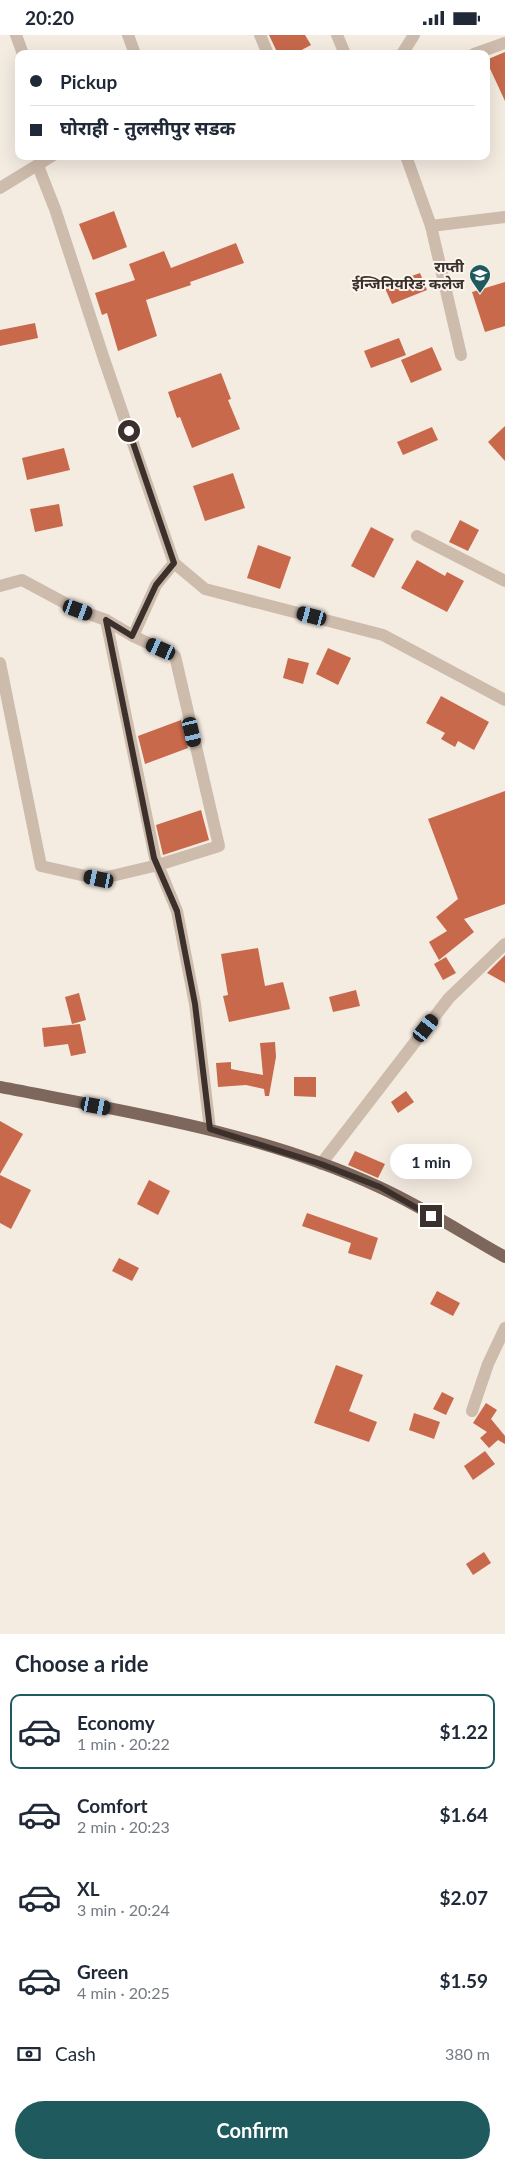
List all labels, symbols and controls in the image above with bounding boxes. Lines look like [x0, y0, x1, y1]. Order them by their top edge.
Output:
text: 20:20 [25, 6, 74, 29]
text: Pickup [60, 70, 117, 93]
text: घोराही - तुलसीपुर सडक [60, 116, 235, 139]
place label: राप्ती ईन्जिनियरिङ कलेज [352, 257, 465, 292]
school or university icon: राप्ती ईन्जिनियरिङ कलेज [468, 263, 492, 294]
route start [118, 420, 140, 442]
car [61, 598, 94, 622]
car [295, 605, 328, 627]
car [144, 636, 177, 662]
car [181, 716, 202, 748]
car [82, 869, 115, 889]
car [410, 1012, 441, 1044]
car [79, 1096, 112, 1116]
callout: 1 min [390, 1143, 472, 1179]
text: 1 min [411, 1152, 451, 1171]
route end [420, 1205, 442, 1227]
text: Choose a ride [15, 1650, 149, 1677]
icon: car [17, 1709, 62, 1754]
text: Economy [77, 1711, 155, 1734]
text: $1.22 [439, 1720, 488, 1743]
text: 1 min · 20:22 [77, 1734, 170, 1753]
icon: car [17, 1792, 62, 1837]
text: Comfort [77, 1794, 148, 1817]
text: $1.64 [439, 1803, 488, 1826]
text: 2 min · 20:23 [77, 1817, 170, 1836]
icon: car [17, 1875, 62, 1920]
text: XL [77, 1877, 100, 1900]
text: $2.07 [439, 1886, 488, 1909]
text: 3 min · 20:24 [77, 1900, 170, 1919]
icon: car [17, 1958, 62, 2003]
text: Green [77, 1960, 128, 1983]
text: $1.59 [439, 1969, 488, 1992]
text: 4 min · 20:25 [77, 1983, 170, 2002]
icon: cash [15, 2040, 43, 2068]
text: Cash [55, 2042, 96, 2065]
text: 380 m [445, 2044, 490, 2063]
button: Confirm [15, 2101, 490, 2159]

